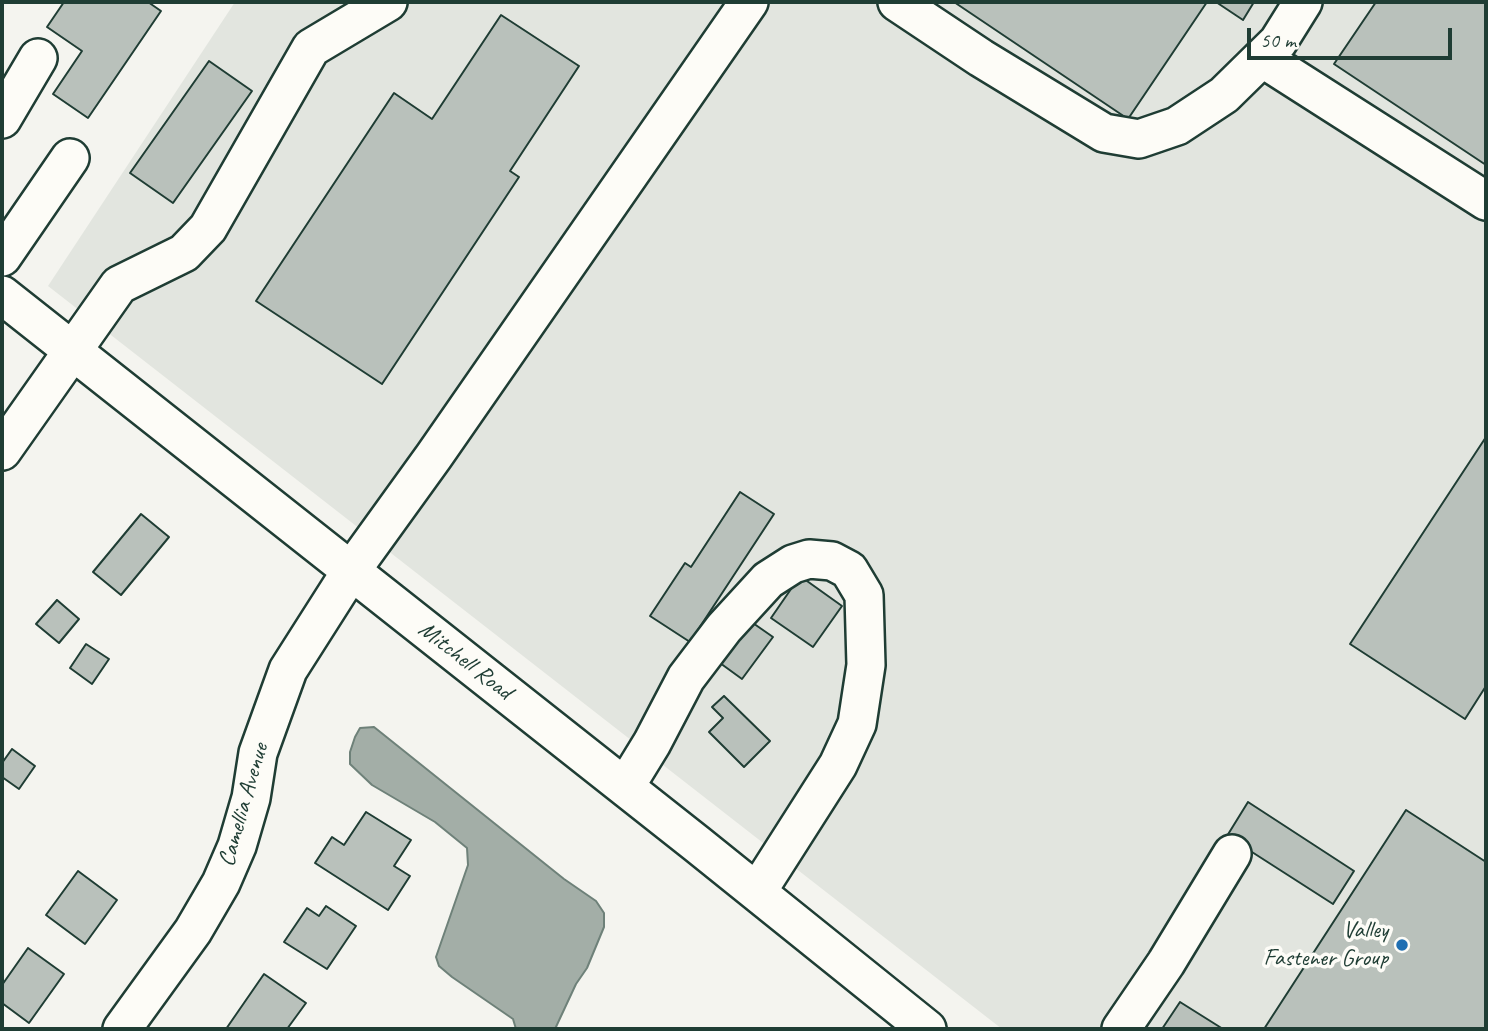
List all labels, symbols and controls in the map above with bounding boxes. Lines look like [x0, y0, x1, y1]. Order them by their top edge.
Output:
scale bar [1250, 14, 1455, 58]
text: 50 m [1260, 27, 1296, 53]
street label: Mitchell Road [412, 615, 518, 707]
street label: Camellia Avenue [213, 740, 275, 870]
place label: Valley Fastener Group [1264, 917, 1388, 973]
marker: Valley Fastener Group [1394, 937, 1410, 953]

